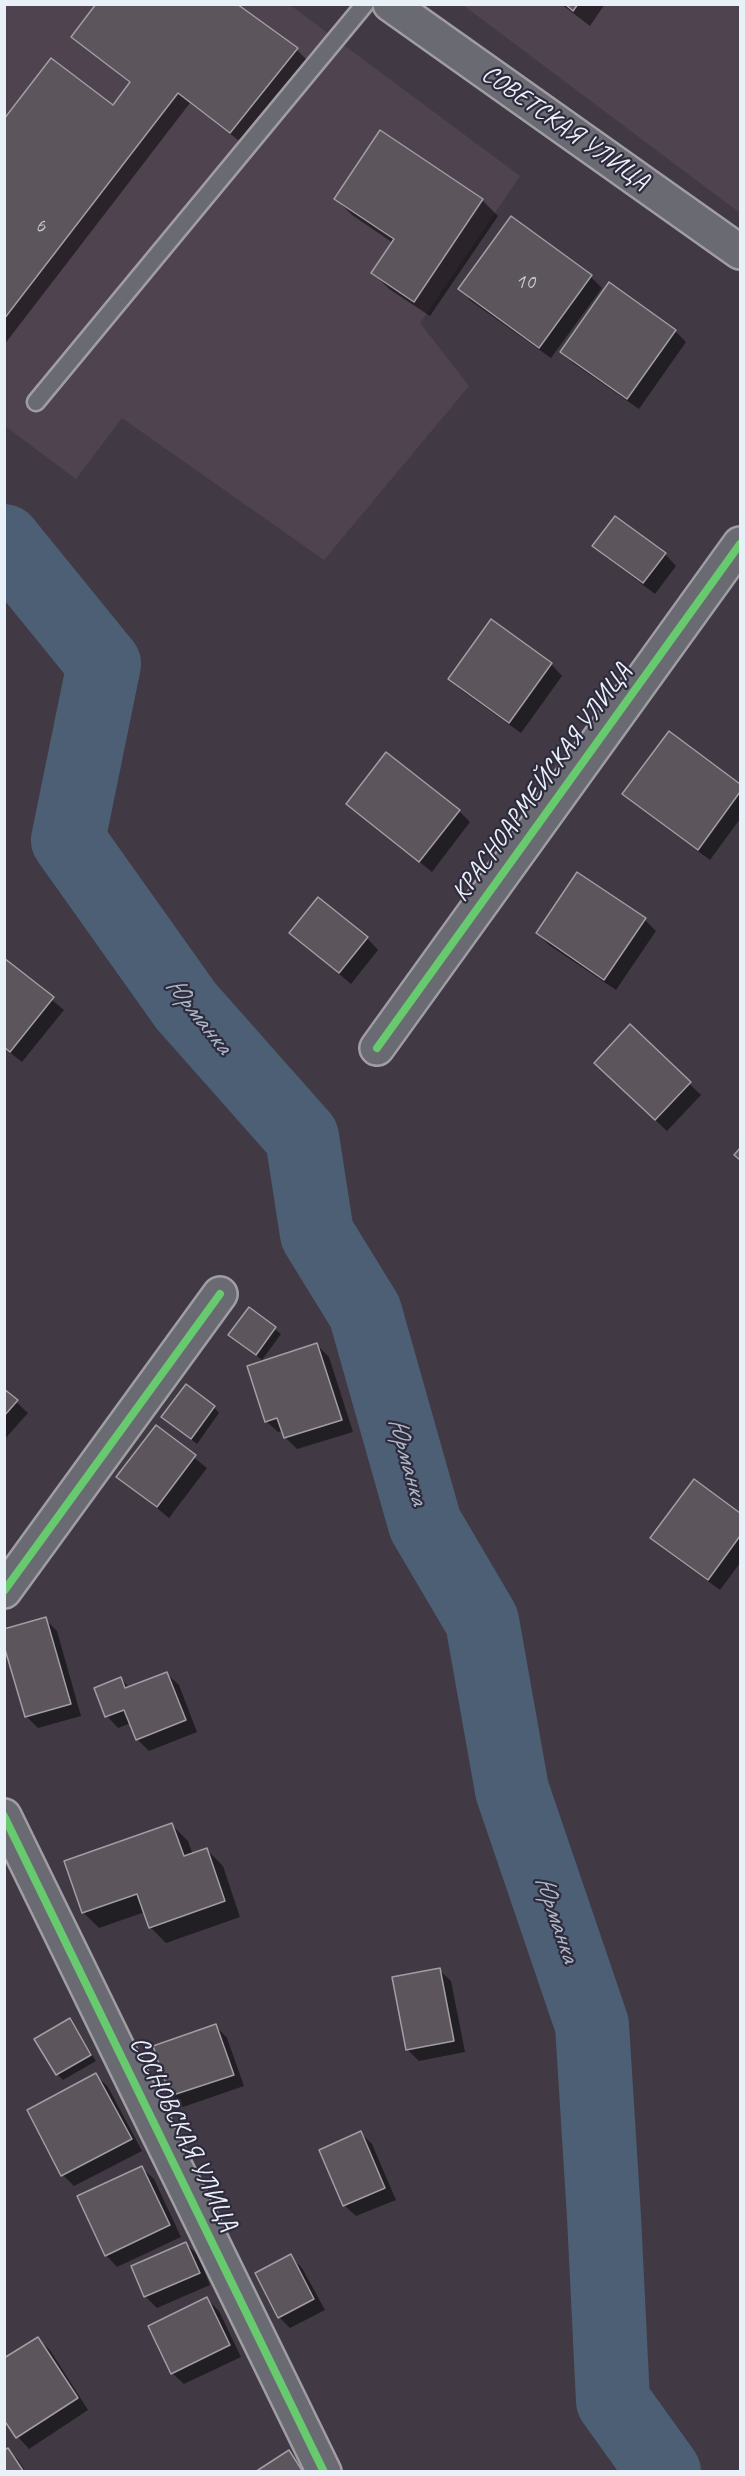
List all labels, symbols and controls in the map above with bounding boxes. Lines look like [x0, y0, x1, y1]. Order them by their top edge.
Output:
street label: СОВЕТСКАЯ УЛИЦА [475, 59, 655, 197]
house number: 6 [35, 213, 45, 239]
house number: 10 [515, 269, 535, 295]
street label: КРАСНОАРМЕЙСКАЯ УЛИЦА [445, 658, 639, 908]
water label: Юрманка [157, 971, 239, 1061]
water label: Юрманка [379, 1414, 435, 1508]
water label: Юрманка [526, 1872, 586, 1966]
street label: СОСНОВСКАЯ УЛИЦА [122, 2032, 244, 2236]

